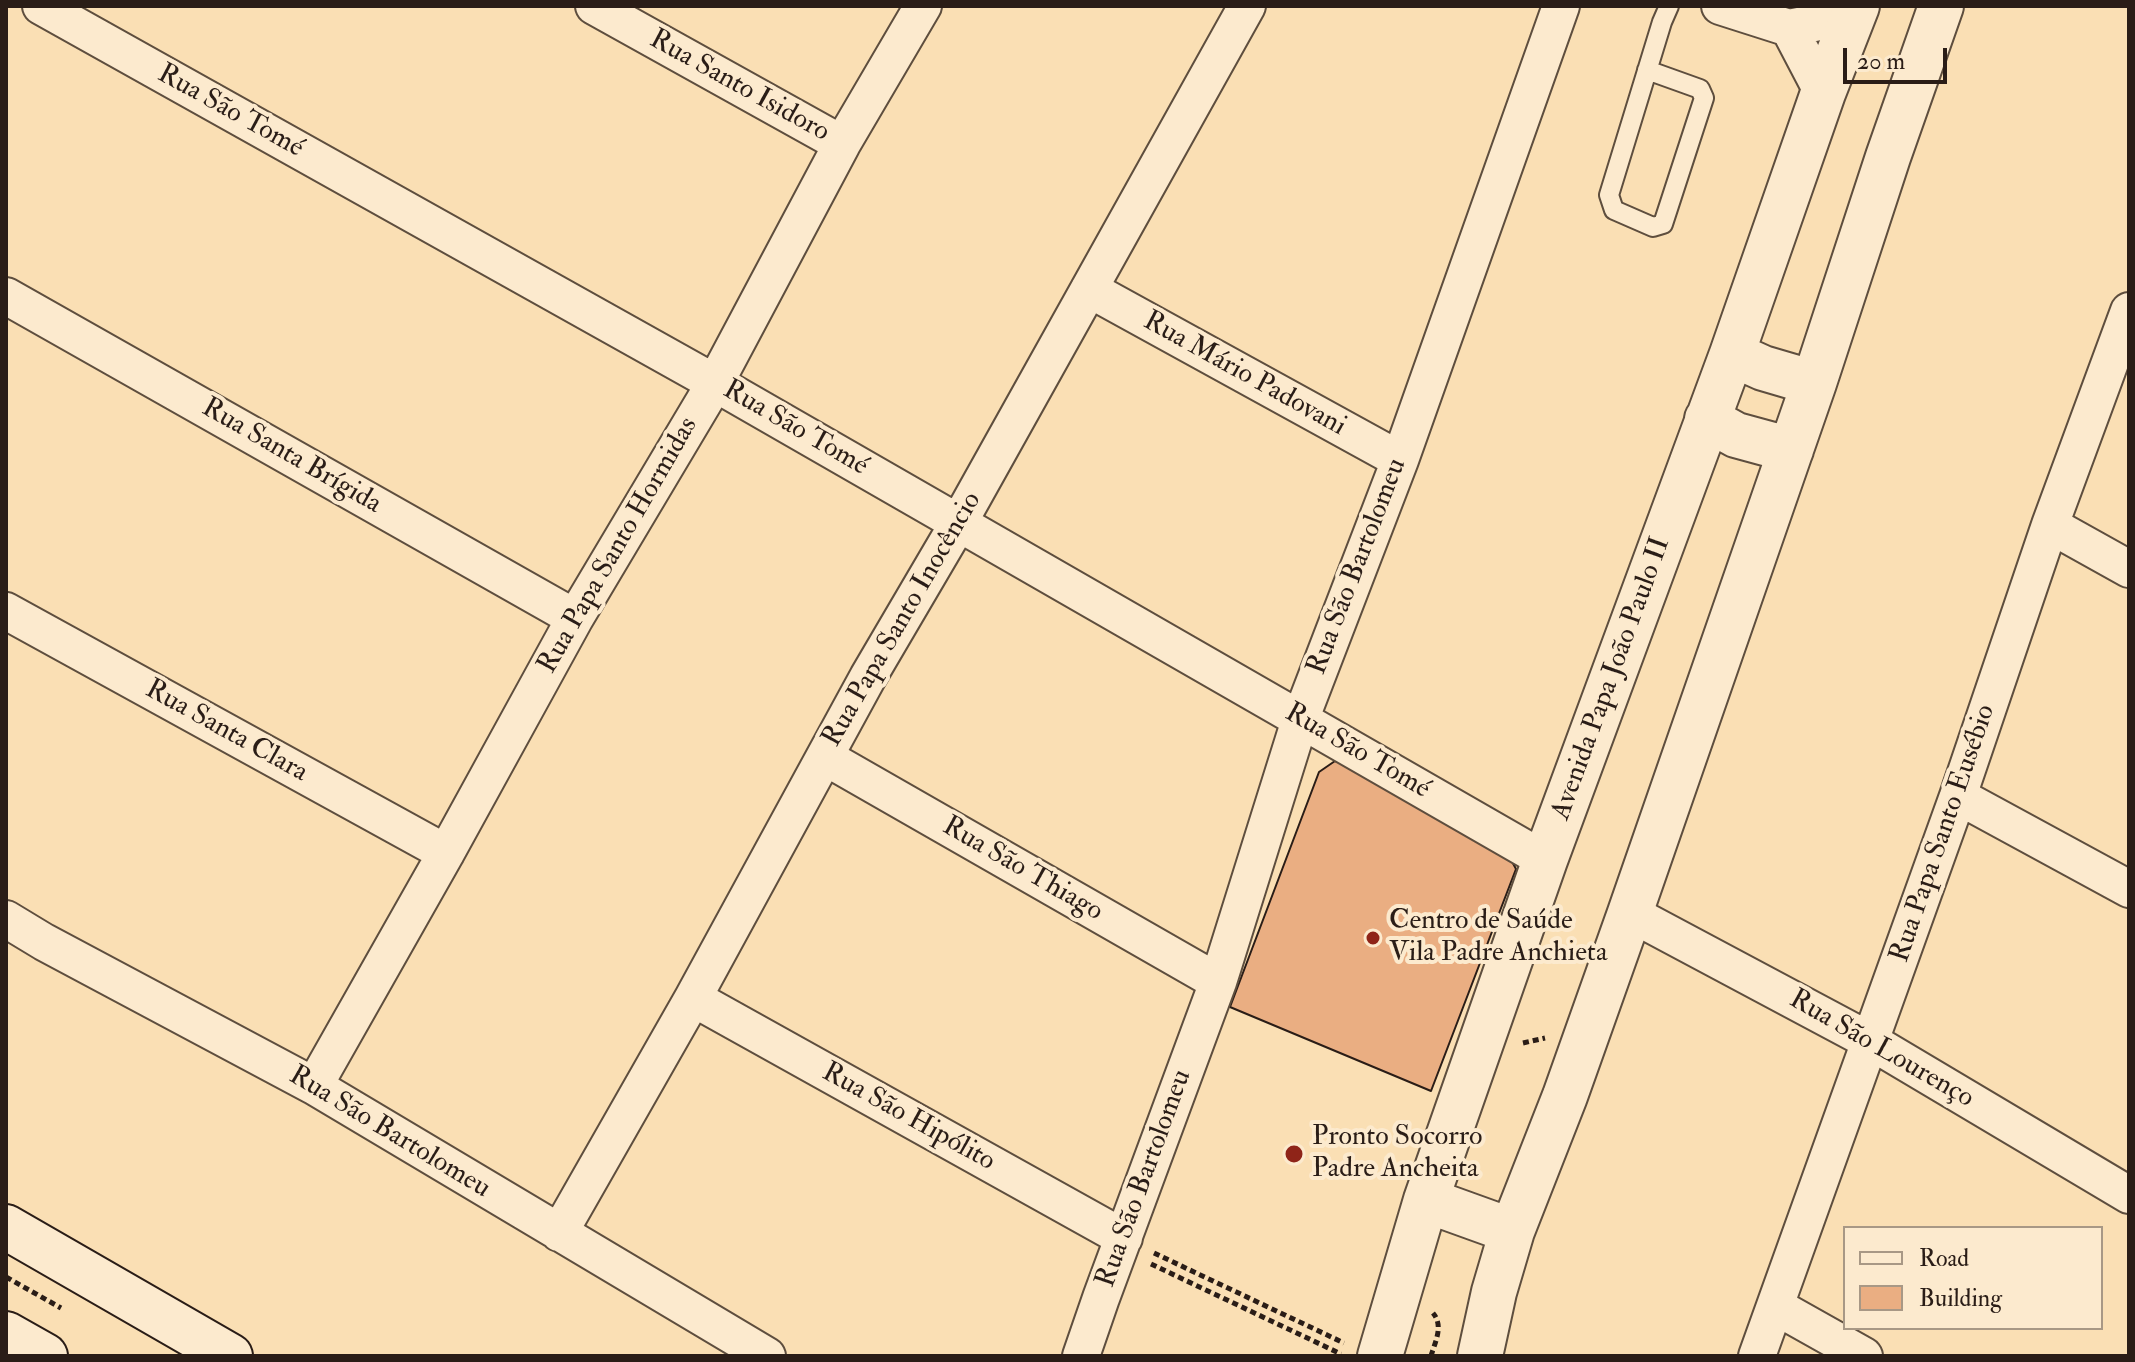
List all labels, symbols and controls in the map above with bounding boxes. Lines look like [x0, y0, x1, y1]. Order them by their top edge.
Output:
street label: Rua Santo Isidoro [643, 24, 835, 150]
scale bar [1847, 32, 1951, 82]
text: 20 m [1857, 46, 1905, 77]
street label: Rua São Tomé [151, 58, 309, 166]
street label: Rua Mário Padovani [1137, 305, 1351, 445]
street label: Rua São Tomé [716, 374, 874, 484]
street label: Rua Santa Brígida [195, 392, 387, 522]
street label: Rua Papa Santo Hormidas [532, 412, 706, 680]
street label: Rua São Bartolomeu [1301, 454, 1415, 680]
street label: Rua Papa Santo Inocêncio [816, 487, 990, 753]
street label: Avenida Papa João Paulo II [1545, 533, 1679, 825]
street label: Rua Santa Clara [139, 674, 313, 790]
street label: Rua São Tomé [1278, 697, 1436, 807]
street label: Rua Papa Santo Eusébio [1884, 701, 2004, 967]
street label: Rua São Thiago [936, 810, 1108, 930]
place label: Centro de Saúde Vila Padre Anchieta [1389, 905, 1607, 971]
marker: Centro de Saúde Vila Padre Anchieta [1364, 929, 1382, 947]
street label: Rua São Lourenço [1783, 984, 1979, 1116]
street label: Rua São Hipólito [816, 1057, 1000, 1179]
street label: Rua São Bartolomeu [282, 1060, 496, 1206]
street label: Rua São Bartolomeu [1090, 1066, 1200, 1292]
place label: Pronto Socorro Padre Ancheita [1312, 1121, 1483, 1187]
marker: Pronto Socorro Padre Ancheita [1283, 1143, 1305, 1165]
legend [1843, 1226, 2103, 1330]
text: Road [1919, 1243, 1969, 1274]
text: Building [1919, 1283, 2002, 1314]

